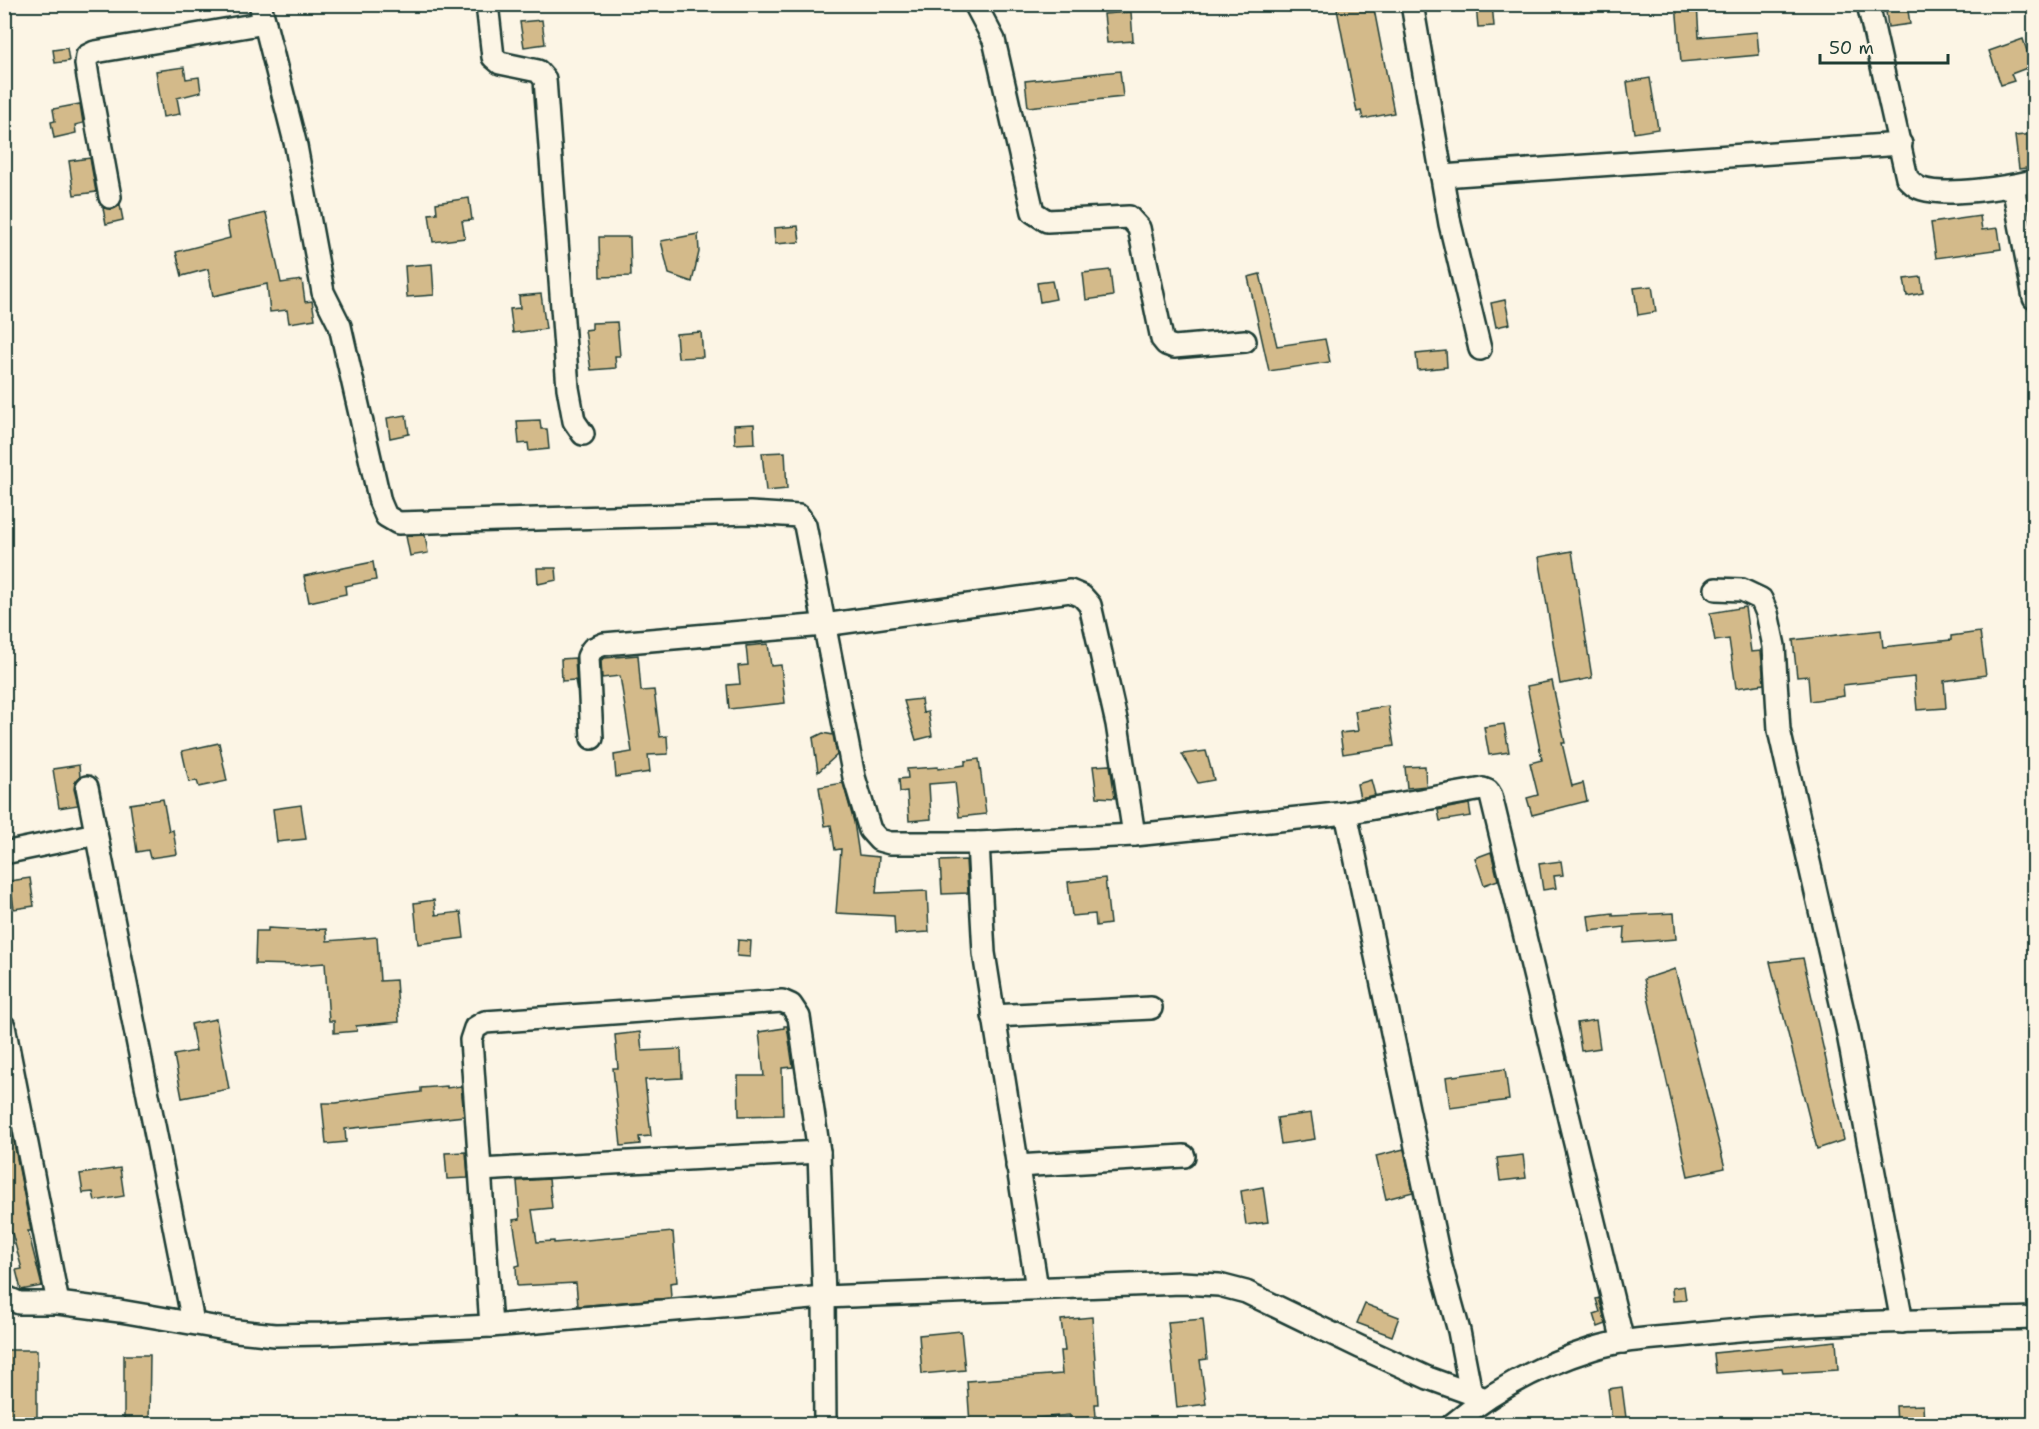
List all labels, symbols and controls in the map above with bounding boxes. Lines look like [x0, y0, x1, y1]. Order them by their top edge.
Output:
scale bar [1820, 27, 1948, 65]
text: 50 m [1829, 36, 1874, 60]

